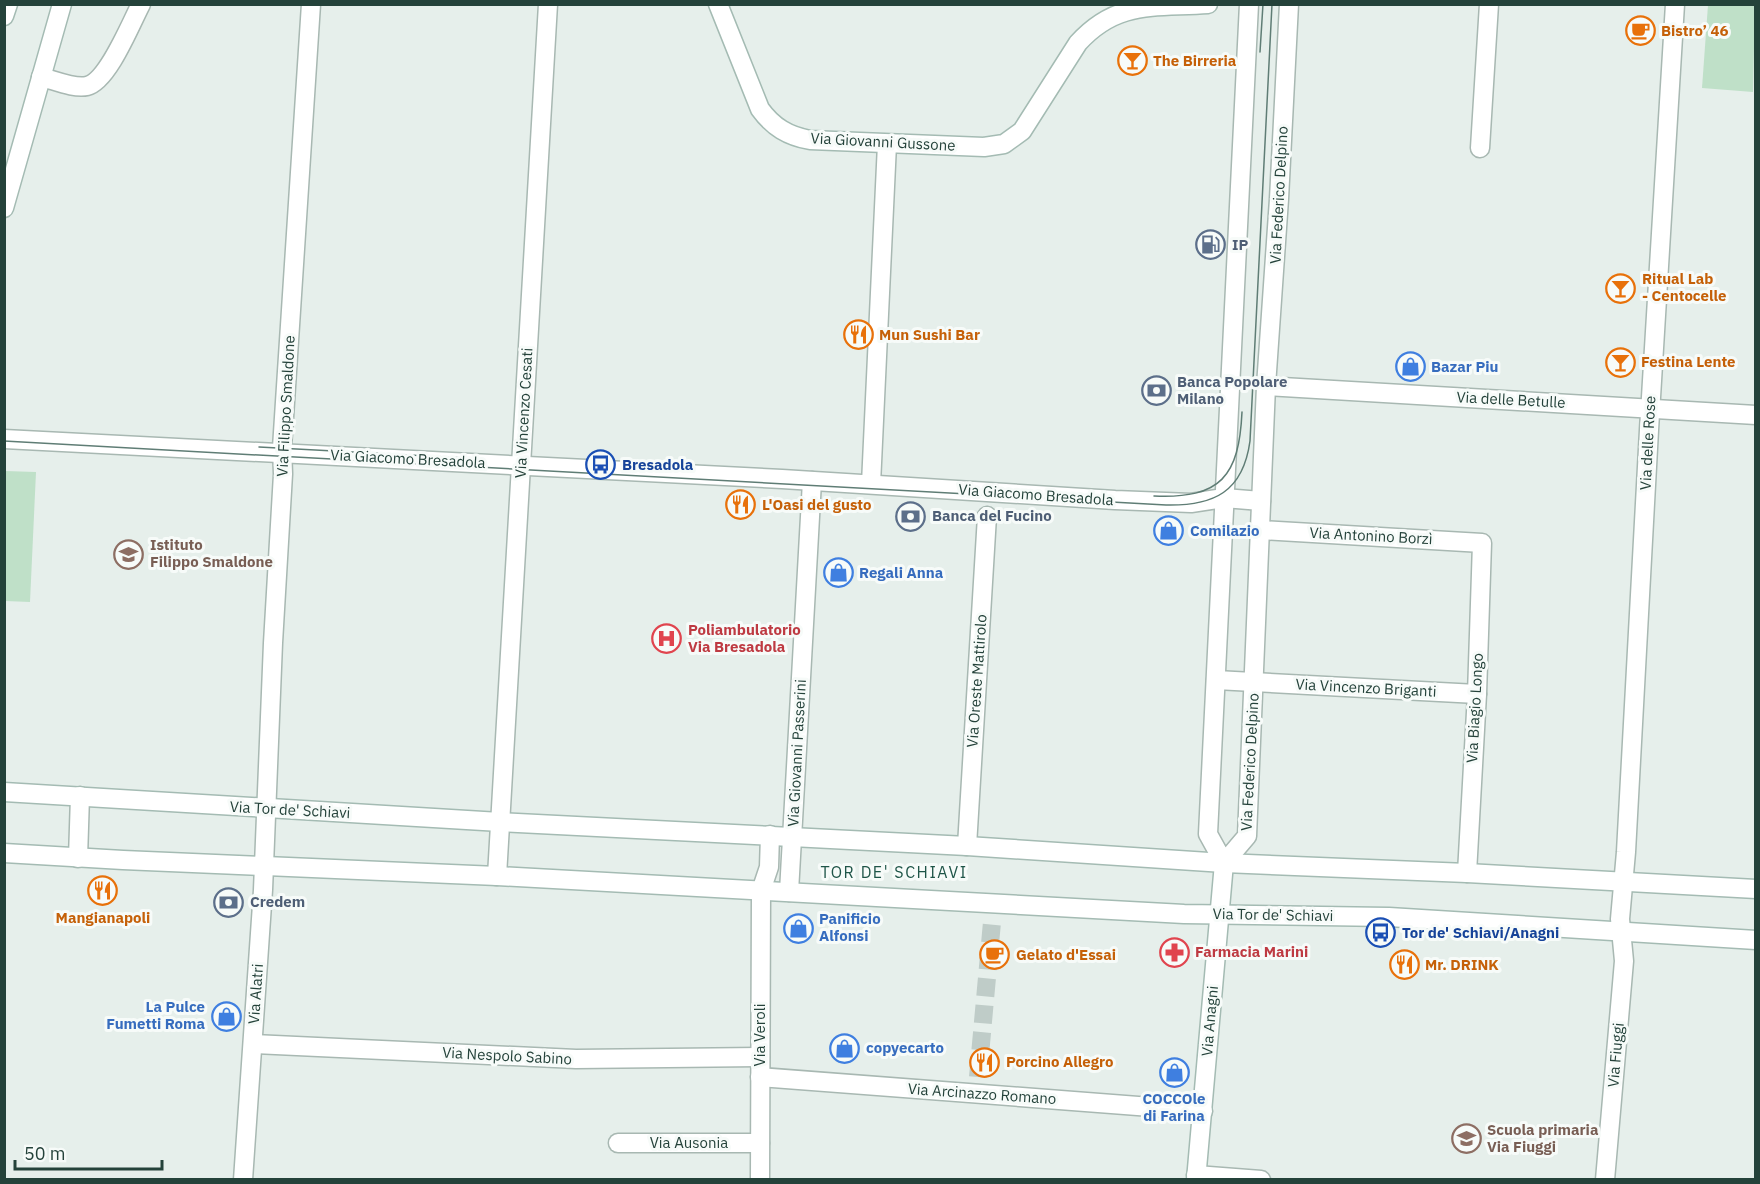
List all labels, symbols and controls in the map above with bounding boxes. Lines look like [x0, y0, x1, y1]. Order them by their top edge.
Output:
cafe icon: Bistro’ 46 [1624, 15, 1656, 47]
place label: Bistro’ 46 [1661, 21, 1728, 40]
bar icon: The Birreria [1116, 45, 1148, 77]
place label: The Birreria [1153, 51, 1237, 70]
street label: Via Federico Delpino [1265, 126, 1292, 264]
street label: Via Giovanni Gussone [810, 128, 956, 155]
fuel station icon: IP [1195, 229, 1227, 261]
place label: IP [1232, 235, 1248, 254]
place label: Ritual Lab - Centocelle [1642, 269, 1726, 305]
bar icon: Ritual Lab - Centocelle [1605, 272, 1637, 304]
restaurant icon: Mun Sushi Bar [842, 319, 874, 351]
place label: Mun Sushi Bar [879, 325, 980, 344]
street label: Via Filippo Smaldone [272, 335, 299, 477]
bar icon: Festina Lente [1604, 346, 1636, 378]
street label: Via Vincenzo Cesati [511, 347, 536, 479]
shop icon: Bazar Piu [1394, 351, 1426, 383]
place label: Festina Lente [1641, 352, 1736, 371]
place label: Bazar Piu [1431, 357, 1499, 376]
place label: Banca Popolare Milano [1177, 372, 1287, 408]
bank icon: Banca Popolare Milano [1140, 375, 1172, 407]
street label: Via delle Betulle [1456, 387, 1566, 412]
street label: Via delle Rose [1636, 395, 1659, 491]
street label: Via Giacomo Bresadola [330, 445, 486, 472]
bus stop icon: Bresadola [585, 449, 617, 481]
place label: Bresadola [622, 455, 694, 474]
street label: Via Giacomo Bresadola [958, 480, 1114, 509]
restaurant icon: L'Oasi del gusto [725, 489, 757, 521]
place label: L'Oasi del gusto [762, 495, 872, 514]
bank icon: Banca del Fucino [895, 500, 927, 532]
place label: Banca del Fucino [932, 506, 1052, 525]
shop icon: Comilazio [1153, 515, 1185, 547]
place label: Comilazio [1190, 521, 1260, 540]
street label: Via Antonino Borzì [1309, 523, 1433, 548]
place label: Istituto Filippo Smaldone [150, 535, 273, 571]
school or university icon: Istituto Filippo Smaldone [113, 538, 145, 570]
shop icon: Regali Anna [822, 557, 854, 589]
place label: Regali Anna [859, 563, 944, 582]
street label: Via Oreste Mattirolo [962, 614, 991, 748]
place label: Poliambulatorio Via Bresadola [688, 620, 801, 656]
hospital icon: Poliambulatorio Via Bresadola [651, 623, 683, 655]
street label: Via Biagio Longo [1462, 652, 1487, 763]
street label: Via Vincenzo Briganti [1295, 674, 1437, 701]
street label: Via Giovanni Passerini [783, 679, 810, 827]
street label: Via Federico Delpino [1236, 693, 1263, 831]
street label: Via Tor de' Schiavi [229, 797, 351, 822]
district label: TOR DE' SCHIAVI [820, 862, 968, 882]
restaurant icon: Mangianapoli [87, 875, 119, 907]
bank icon: Credem [213, 886, 245, 918]
place label: Credem [250, 892, 305, 911]
street label: Via Tor de' Schiavi [1212, 904, 1334, 925]
place label: Mangianapoli [56, 908, 150, 927]
place label: Panificio Alfonsi [819, 909, 881, 945]
shop icon: Panificio Alfonsi [782, 912, 814, 944]
bus stop icon: Tor de' Schiavi/Anagni [1365, 917, 1397, 949]
place label: Tor de' Schiavi/Anagni [1402, 923, 1559, 942]
pharmacy icon: Farmacia Marini [1158, 936, 1190, 968]
cafe icon: Gelato d'Essai [979, 939, 1011, 971]
place label: Farmacia Marini [1195, 942, 1308, 961]
place label: Gelato d'Essai [1016, 945, 1116, 964]
restaurant icon: Mr. DRINK [1388, 949, 1420, 981]
place label: Mr. DRINK [1425, 955, 1499, 974]
street label: Via Alatri [244, 963, 267, 1025]
street label: Via Anagni [1197, 985, 1222, 1057]
place label: La Pulce Fumetti Roma [106, 997, 205, 1033]
shop icon: La Pulce Fumetti Roma [210, 1000, 242, 1032]
street label: Via Veroli [750, 1003, 769, 1067]
street label: Via Fiuggi [1603, 1022, 1628, 1088]
shop icon: copyecarto [829, 1032, 861, 1064]
place label: copyecarto [866, 1038, 944, 1057]
street label: Via Nespolo Sabino [442, 1043, 572, 1068]
restaurant icon: Porcino Allegro [969, 1046, 1001, 1078]
place label: Porcino Allegro [1006, 1052, 1113, 1071]
shop icon: COCCOle di Farina [1158, 1056, 1190, 1088]
street label: Via Arcinazzo Romano [907, 1079, 1057, 1108]
place label: COCCOle di Farina [1142, 1089, 1206, 1125]
place label: Scuola primaria Via Fiuggi [1487, 1120, 1599, 1156]
school or university icon: Scuola primaria Via Fiuggi [1450, 1123, 1482, 1155]
scale bar [15, 1133, 162, 1171]
street label: Via Ausonia [650, 1133, 728, 1152]
text: 50 m [24, 1142, 66, 1165]

